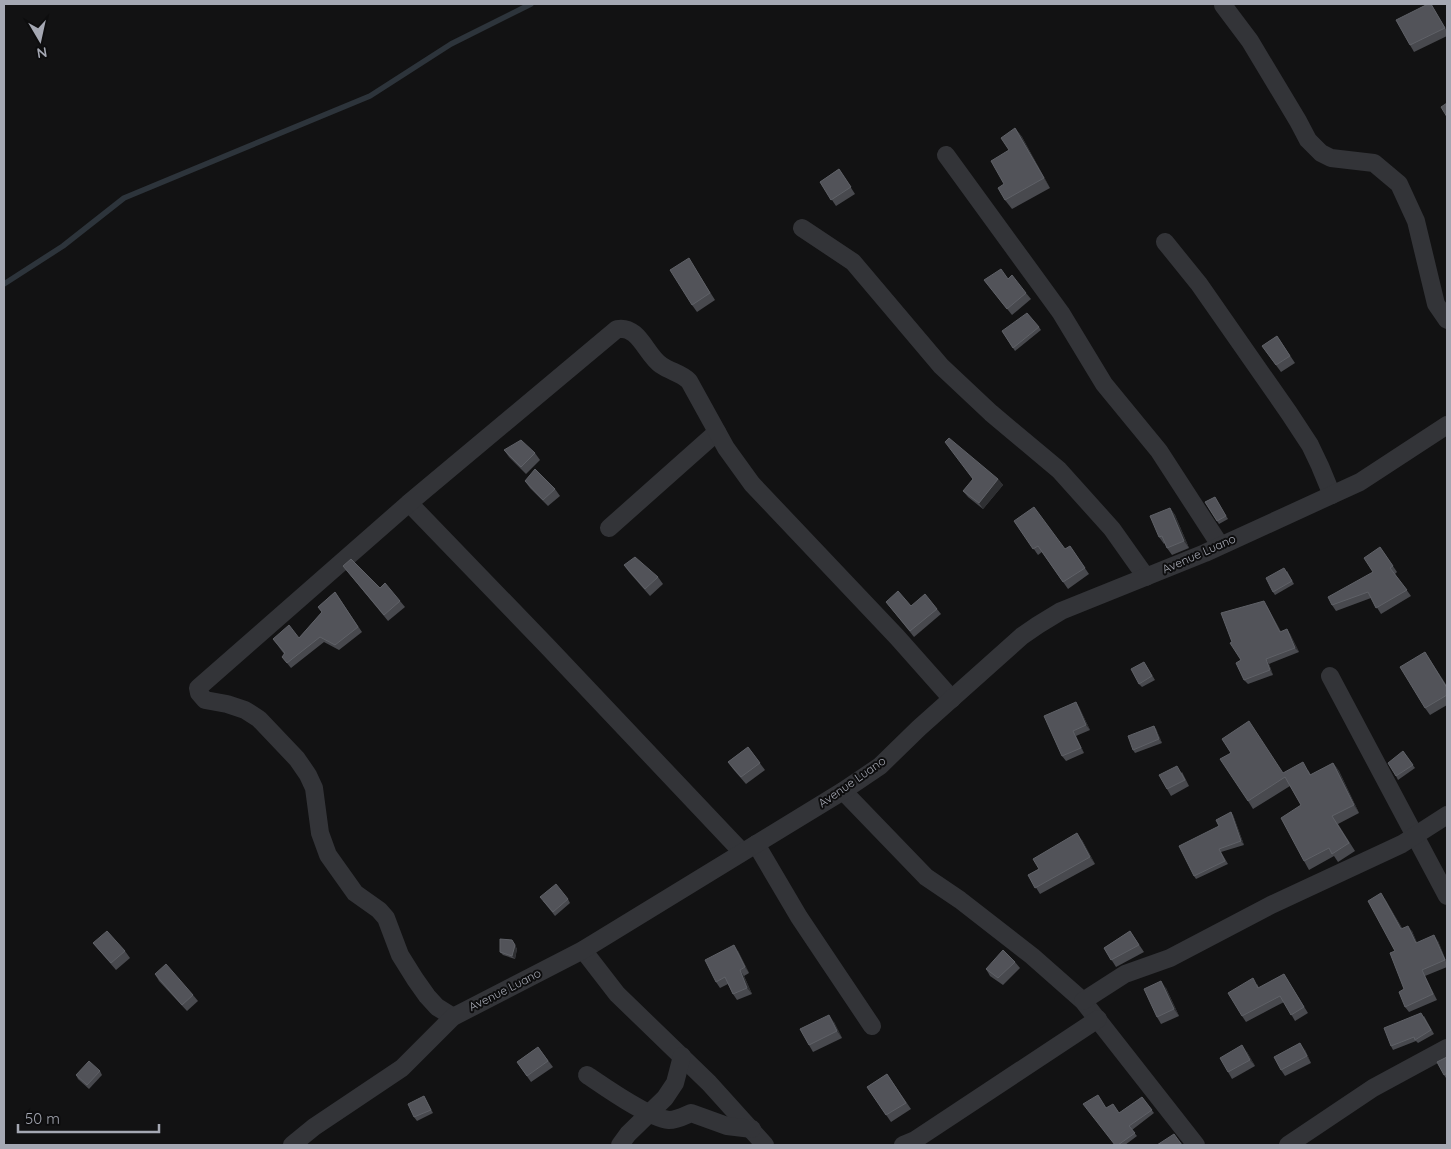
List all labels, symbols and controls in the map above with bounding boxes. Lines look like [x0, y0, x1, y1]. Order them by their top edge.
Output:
north arrow [15, 15, 65, 65]
text: N [36, 43, 49, 63]
street label: Avenue Luano [1160, 531, 1238, 576]
street label: Avenue Luano [815, 753, 888, 810]
street label: Avenue Luano [466, 965, 543, 1014]
scale bar [18, 1102, 159, 1134]
text: 50 m [25, 1109, 60, 1128]

